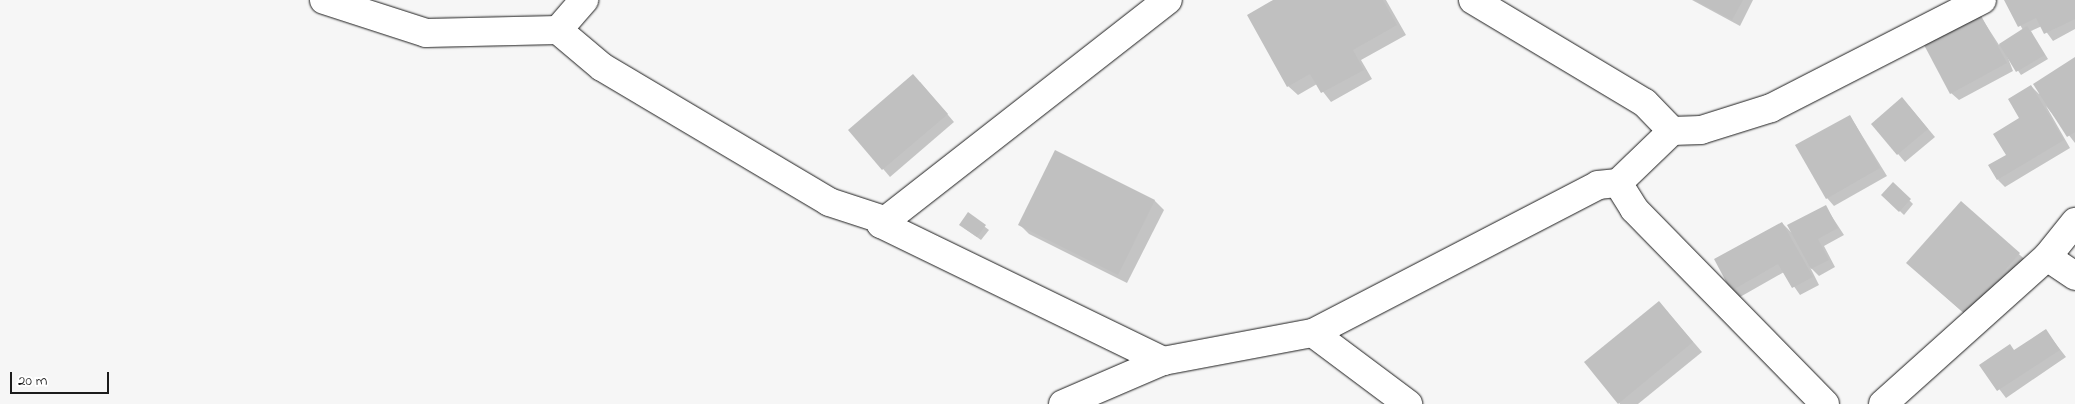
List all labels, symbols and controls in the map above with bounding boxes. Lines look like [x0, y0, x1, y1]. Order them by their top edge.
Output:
scale bar [12, 362, 111, 394]
text: 20 m [18, 370, 47, 392]

